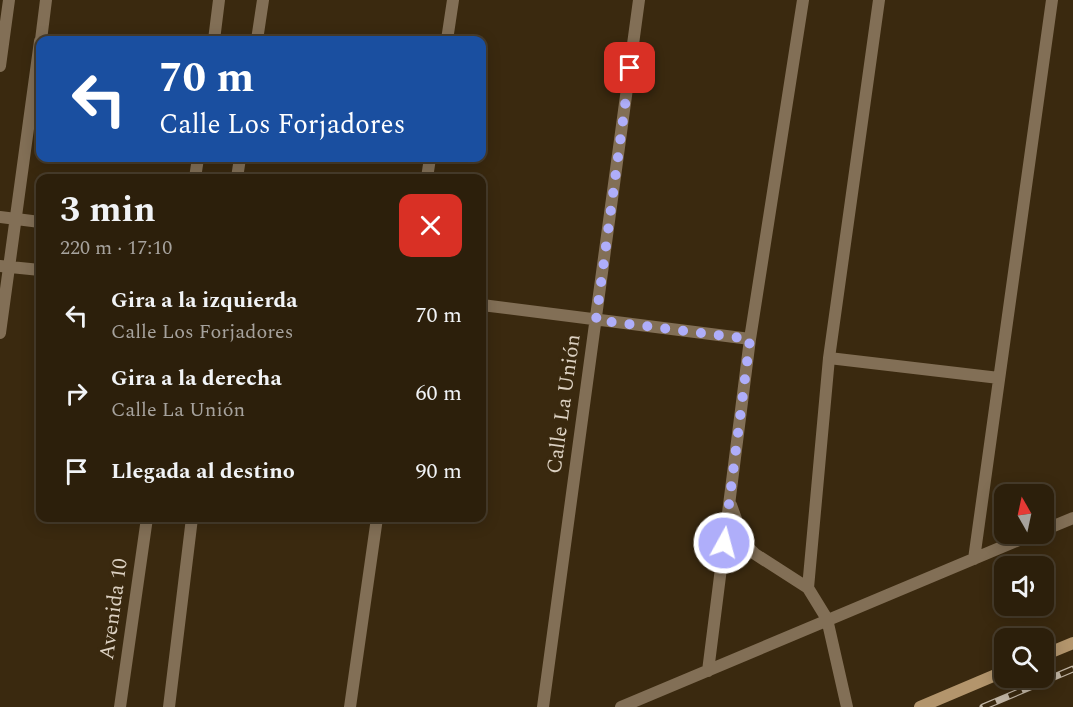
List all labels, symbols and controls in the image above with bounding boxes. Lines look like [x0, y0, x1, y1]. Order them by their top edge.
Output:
pin [604, 42, 655, 93]
text: 70 m [159, 47, 254, 110]
icon: arrive [613, 51, 646, 84]
icon: left [60, 60, 138, 138]
text: Calle Los Forjadores [159, 104, 405, 146]
text: 3 min [60, 183, 156, 238]
button: close [399, 194, 462, 257]
text: 220 m · 17:10 [60, 233, 172, 263]
text: Gira a la izquierda [111, 284, 298, 317]
icon: left [60, 299, 93, 332]
text: 70 m [416, 299, 462, 332]
text: Calle Los Forjadores [111, 317, 293, 347]
street label: Calle La Unión [538, 332, 590, 476]
text: Gira a la derecha [111, 362, 282, 395]
icon: right [60, 377, 93, 410]
text: 60 m [416, 377, 462, 410]
text: Calle La Unión [111, 395, 245, 425]
icon: arrive [60, 455, 93, 488]
text: Llegada al destino [111, 455, 295, 488]
text: 90 m [416, 455, 462, 488]
north arrow [994, 484, 1054, 544]
map controls [994, 484, 1054, 688]
position arrow [692, 511, 756, 575]
street label: Avenida 10 [91, 556, 137, 662]
button: sound [994, 556, 1054, 616]
button: search [994, 628, 1054, 688]

